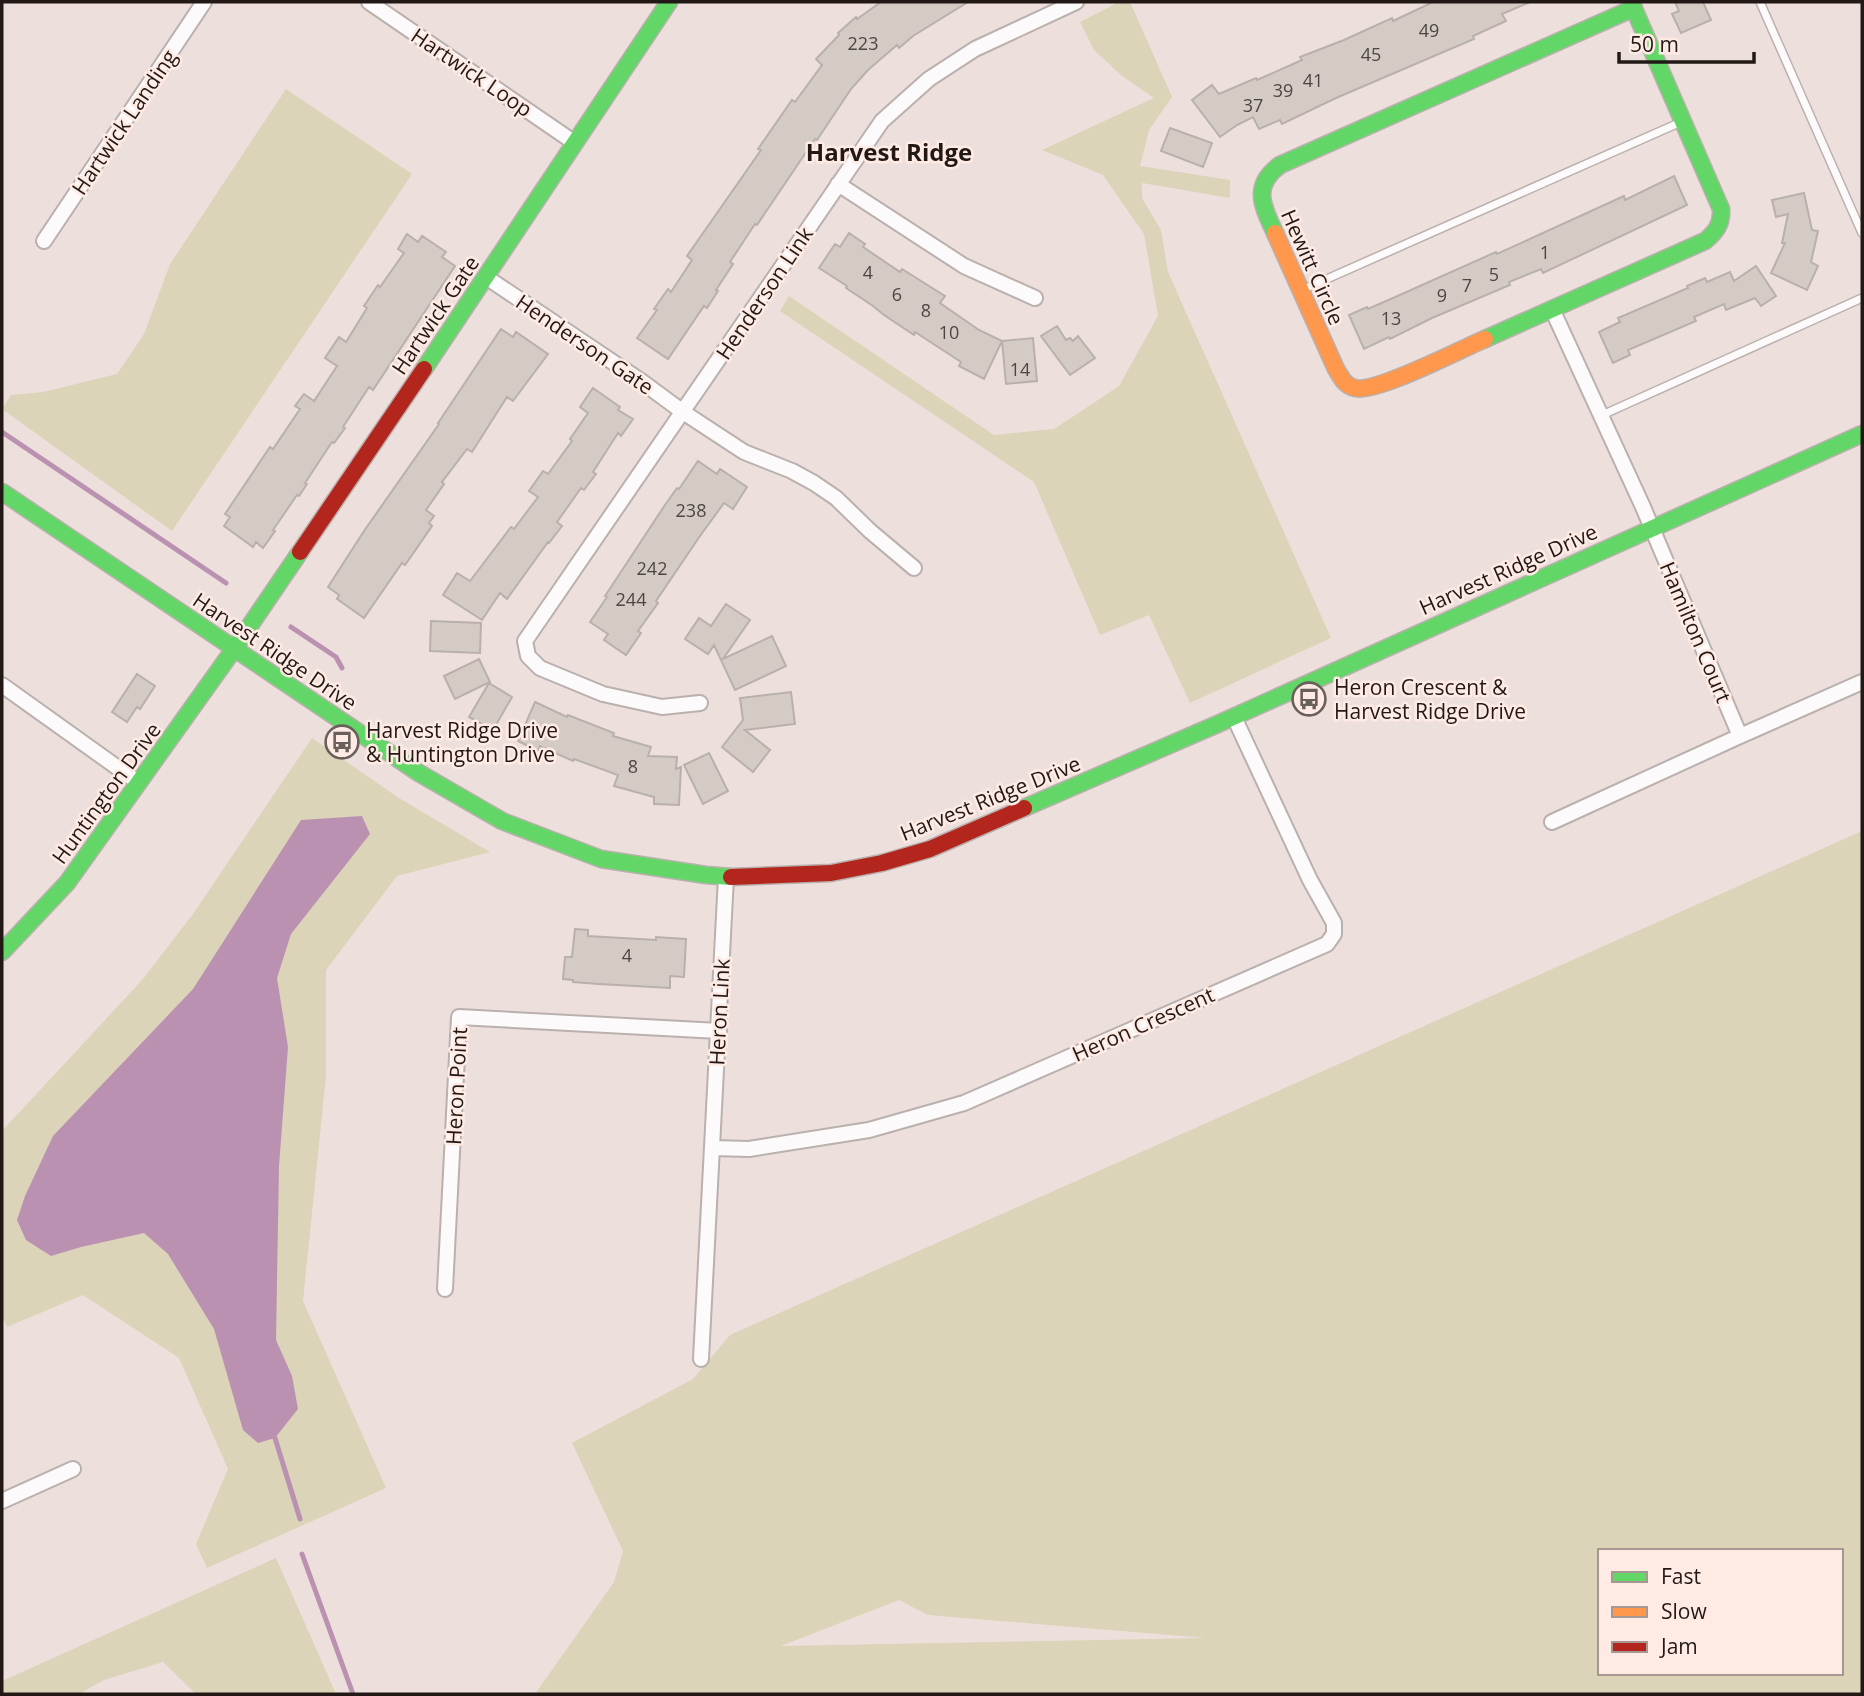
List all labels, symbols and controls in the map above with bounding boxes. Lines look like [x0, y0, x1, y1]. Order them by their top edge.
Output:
house number: 49 [1419, 18, 1439, 42]
street label: Hartwick Loop [406, 21, 538, 123]
scale bar [1619, 21, 1754, 65]
text: 50 m [1630, 30, 1679, 58]
house number: 223 [848, 31, 878, 55]
house number: 45 [1361, 42, 1381, 66]
street label: Hartwick Landing [65, 44, 183, 200]
house number: 41 [1303, 68, 1323, 92]
house number: 39 [1273, 78, 1293, 102]
house number: 37 [1243, 93, 1263, 117]
district label: Harvest Ridge [806, 135, 972, 168]
street label: Hewitt Circle [1275, 205, 1351, 329]
street label: Henderson Link [709, 221, 819, 365]
house number: 1 [1540, 240, 1550, 264]
street label: Hartwick Gate [385, 250, 485, 380]
house number: 4 [863, 260, 873, 284]
house number: 5 [1489, 262, 1499, 286]
house number: 7 [1462, 273, 1472, 297]
house number: 6 [892, 282, 902, 306]
house number: 9 [1437, 283, 1447, 307]
street label: Henderson Gate [511, 287, 659, 401]
house number: 8 [921, 298, 931, 322]
house number: 13 [1381, 306, 1401, 330]
house number: 10 [939, 320, 959, 344]
house number: 14 [1010, 357, 1030, 381]
house number: 238 [676, 498, 706, 522]
street label: Harvest Ridge Drive [1415, 517, 1601, 621]
house number: 242 [637, 556, 667, 580]
street label: Hamilton Court [1654, 557, 1738, 707]
street label: Harvest Ridge Drive [188, 586, 362, 716]
house number: 244 [616, 587, 646, 611]
place label: Heron Crescent & Harvest Ridge Drive [1334, 673, 1526, 725]
bus stop icon: Heron Crescent & Harvest Ridge Drive [1290, 680, 1328, 718]
place label: Harvest Ridge Drive & Huntington Drive [366, 716, 558, 768]
street label: Huntington Drive [45, 717, 167, 869]
bus stop icon: Harvest Ridge Drive & Huntington Drive [323, 723, 361, 761]
street label: Harvest Ridge Drive [896, 749, 1084, 847]
house number: 8 [628, 754, 638, 778]
house number: 4 [622, 943, 632, 967]
street label: Heron Link [702, 958, 736, 1066]
street label: Heron Crescent [1068, 980, 1218, 1068]
street label: Heron Point [439, 1026, 473, 1146]
legend [1598, 1549, 1843, 1675]
text: Fast [1661, 1562, 1701, 1590]
text: Slow [1661, 1597, 1707, 1625]
text: Jam [1659, 1632, 1698, 1660]

